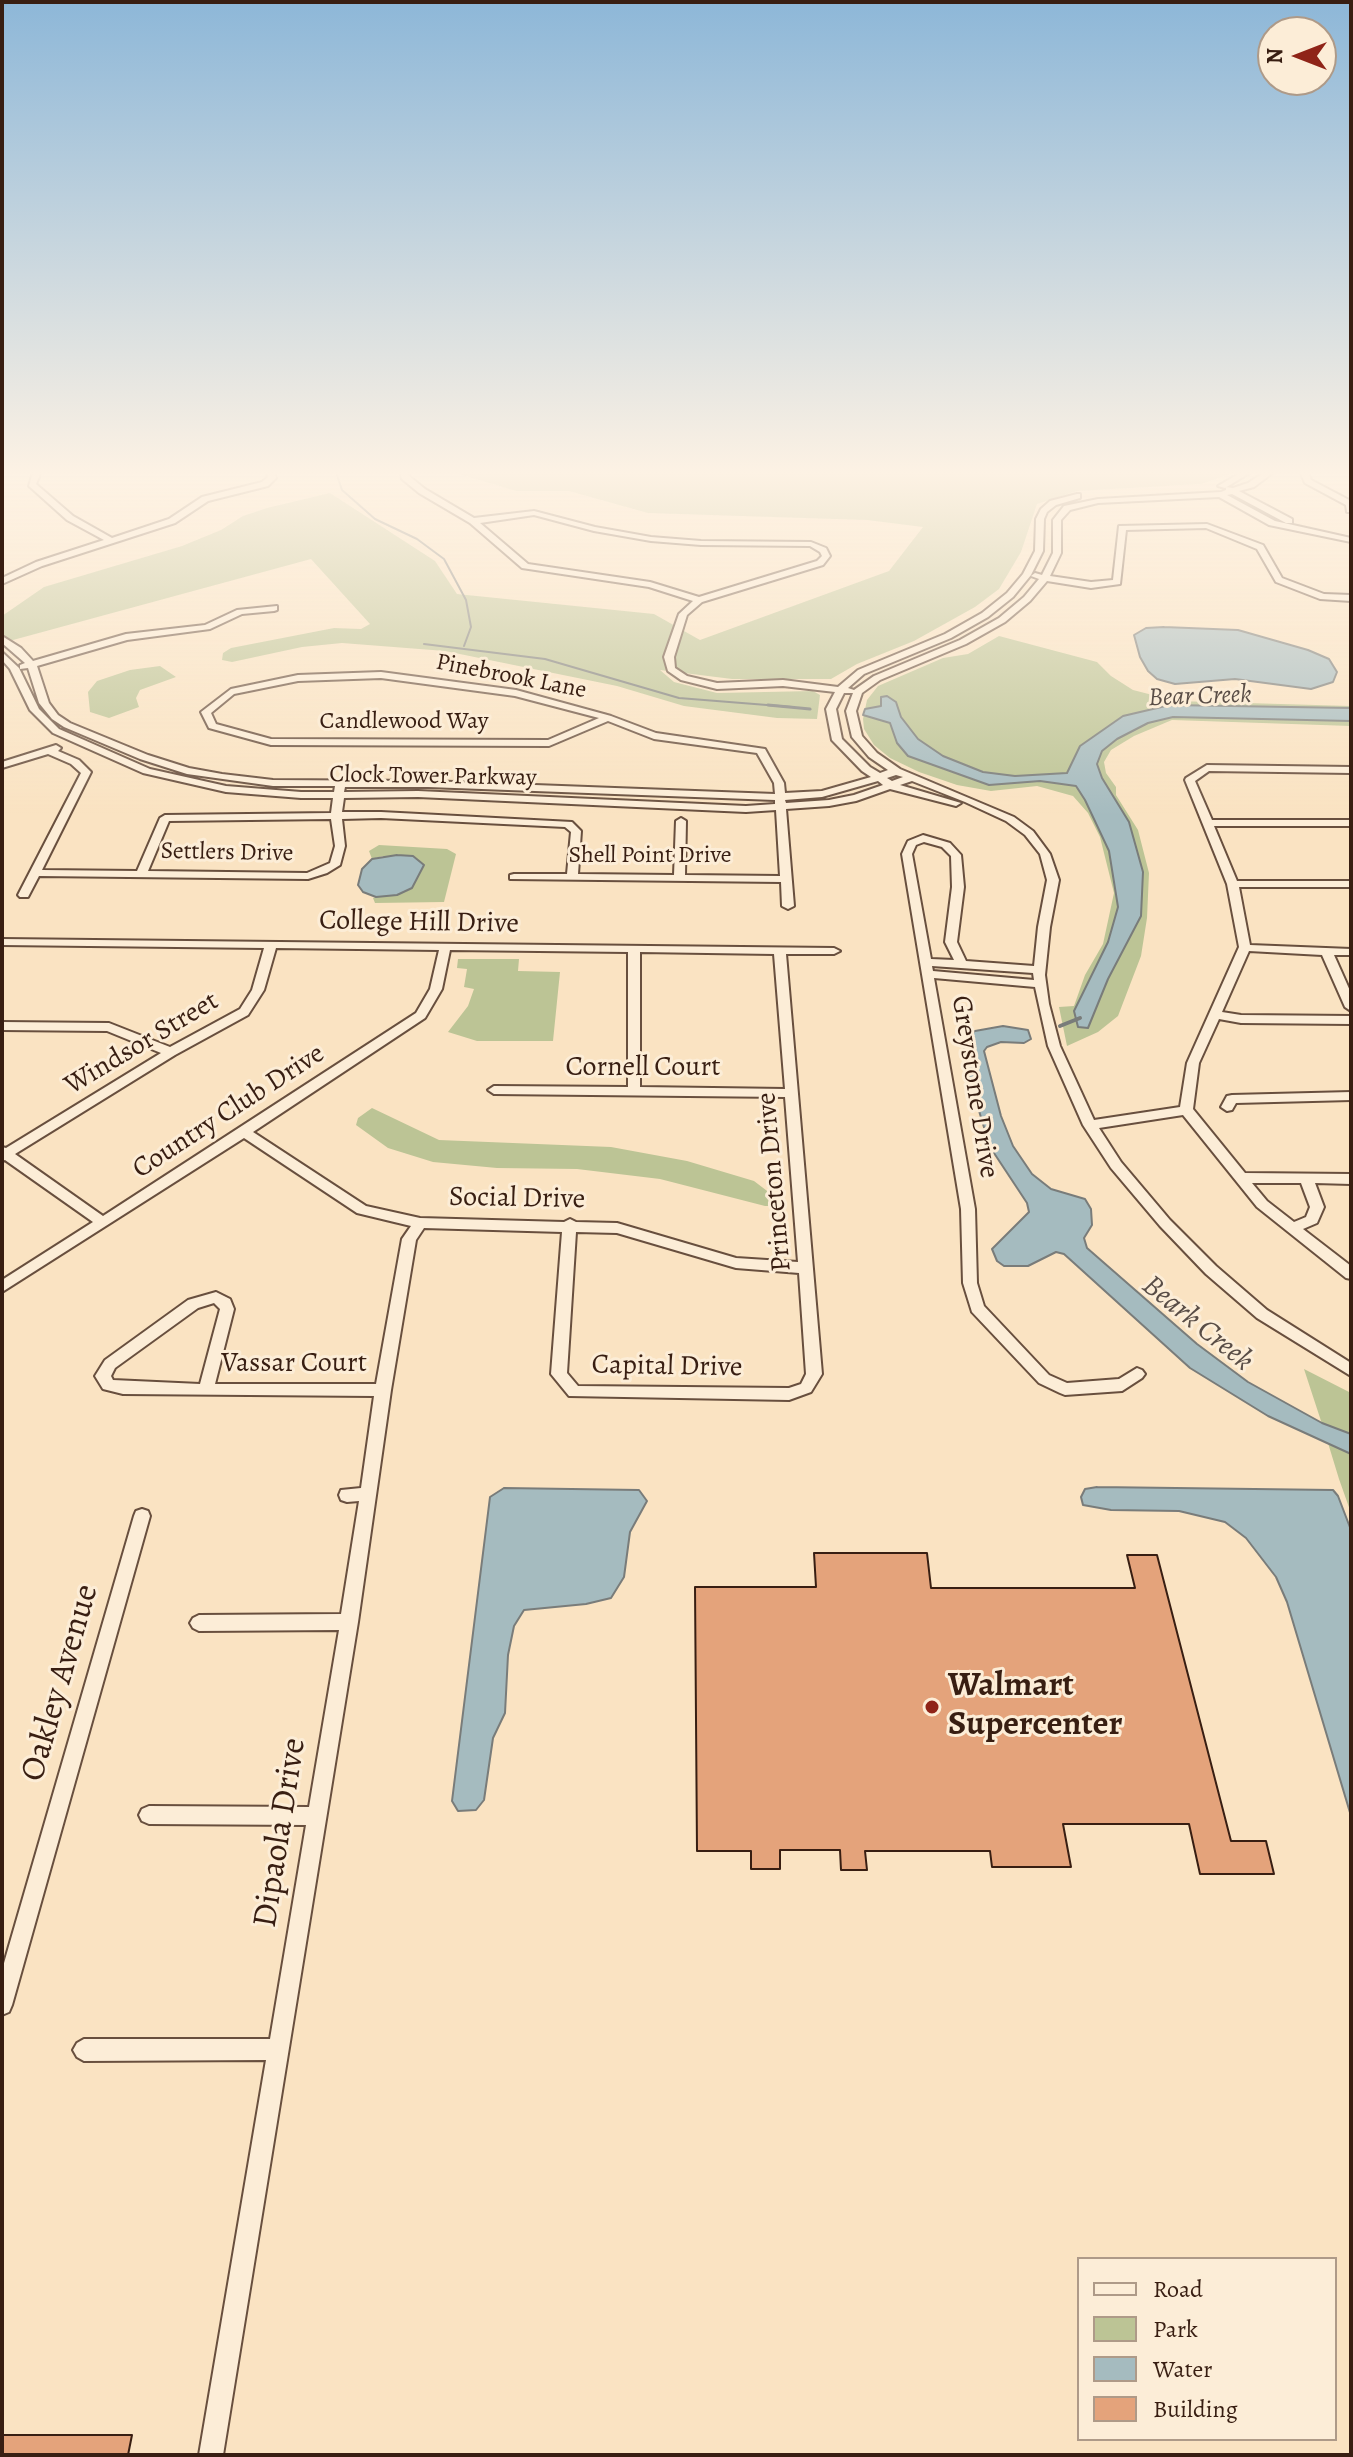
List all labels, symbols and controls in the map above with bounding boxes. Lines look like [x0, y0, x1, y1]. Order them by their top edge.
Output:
north arrow [1257, 16, 1337, 96]
text: N [1260, 48, 1290, 64]
street label: Pinebrook Lane [433, 648, 589, 706]
water label: Bear Creek [1148, 680, 1252, 714]
street label: Candlewood Way [320, 708, 488, 736]
street label: Clock Tower Parkway [329, 761, 537, 793]
street label: Settlers Drive [160, 837, 294, 869]
street label: Shell Point Drive [568, 842, 732, 870]
street label: College Hill Drive [319, 904, 519, 942]
street label: Windsor Street [59, 985, 225, 1103]
street label: Greystone Drive [943, 993, 1005, 1181]
street label: Country Club Drive [127, 1037, 331, 1187]
street label: Cornell Court [566, 1051, 720, 1085]
street label: Princeton Drive [750, 1091, 800, 1273]
street label: Social Drive [449, 1181, 585, 1217]
water label: Beark Creek [1134, 1268, 1260, 1380]
street label: Vassar Court [221, 1347, 367, 1381]
street label: Capital Drive [591, 1349, 743, 1385]
street label: Oakley Avenue [13, 1580, 109, 1786]
place label: Walmart Supercenter [948, 1667, 1122, 1746]
marker: Walmart Supercenter [923, 1698, 941, 1716]
street label: Dipaola Drive [246, 1735, 316, 1931]
legend [1077, 2257, 1337, 2441]
text: Road [1153, 2273, 1203, 2305]
text: Park [1153, 2313, 1198, 2345]
text: Water [1153, 2353, 1213, 2385]
text: Building [1153, 2393, 1238, 2425]

